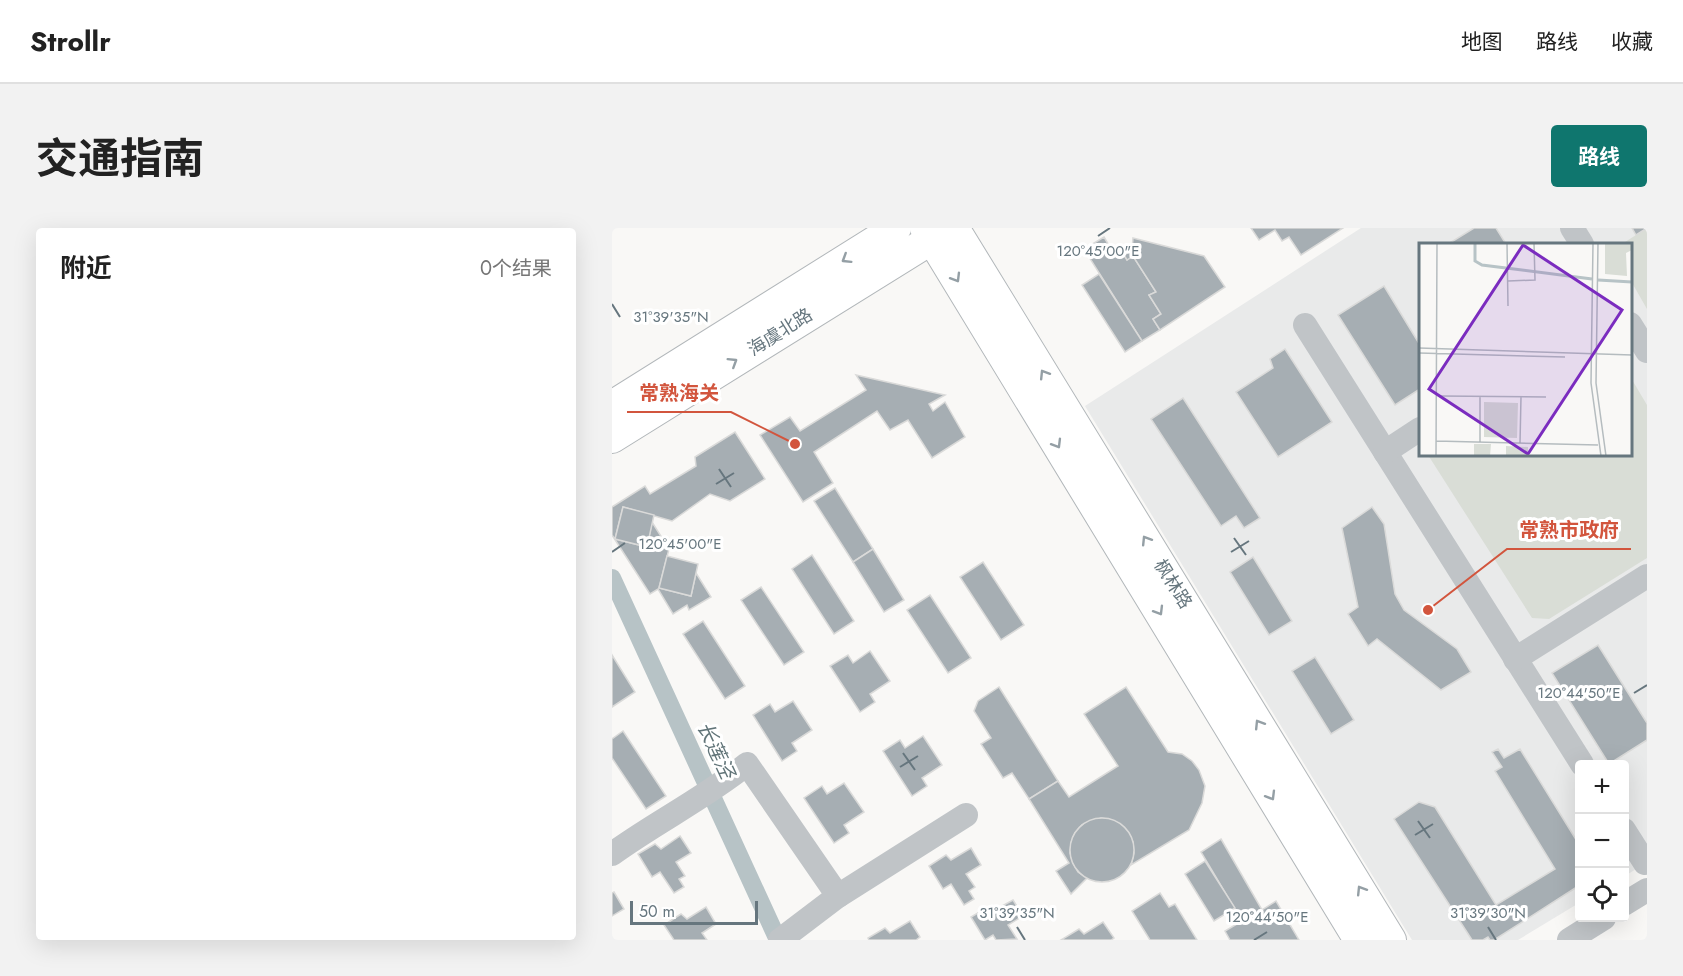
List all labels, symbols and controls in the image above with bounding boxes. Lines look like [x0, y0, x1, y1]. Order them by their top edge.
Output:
text: Strollr [30, 21, 111, 62]
text: 地图 [1461, 27, 1503, 57]
text: 路线 [1536, 27, 1578, 57]
text: 收藏 [1611, 27, 1653, 57]
button: 路线 [1551, 125, 1647, 187]
text: 交通指南 [36, 128, 204, 189]
text: 120°45'00"E [1056, 240, 1140, 262]
inset map [1419, 243, 1632, 456]
text: 附近 [60, 249, 112, 287]
one-way arrow [842, 251, 852, 263]
text: 0个结果 [480, 254, 552, 283]
one-way arrow [948, 272, 960, 282]
street label: 海虞北路 [743, 302, 817, 362]
text: 31°39'35"N [633, 306, 709, 328]
one-way arrow [726, 358, 737, 369]
one-way arrow [1039, 370, 1051, 380]
callout: 常熟海关 [627, 374, 731, 412]
text: 常熟海关 [639, 379, 719, 408]
one-way arrow [1050, 438, 1061, 449]
callout: 常熟市政府 [1507, 511, 1631, 549]
text: 常熟市政府 [1519, 516, 1619, 545]
text: 120°45'00"E [638, 533, 722, 555]
one-way arrow [1141, 536, 1153, 546]
street label: 枫林路 [1148, 554, 1198, 614]
one-way arrow [1151, 605, 1163, 615]
text: 120°44'50"E [1538, 682, 1620, 704]
water label: 长莲泾 [690, 717, 742, 785]
one-way arrow [1254, 720, 1266, 730]
map controls [1575, 760, 1629, 922]
button: + [1575, 760, 1629, 814]
one-way arrow [1263, 790, 1275, 800]
button: − [1575, 814, 1629, 868]
button: locate [1575, 868, 1629, 922]
one-way arrow [1356, 886, 1368, 896]
scale bar [630, 898, 758, 926]
text: 50 m [639, 900, 675, 923]
text: 31°39'35"N [979, 902, 1055, 924]
text: 31°39'30"N [1450, 902, 1526, 924]
text: 120°44'50"E [1226, 906, 1308, 928]

